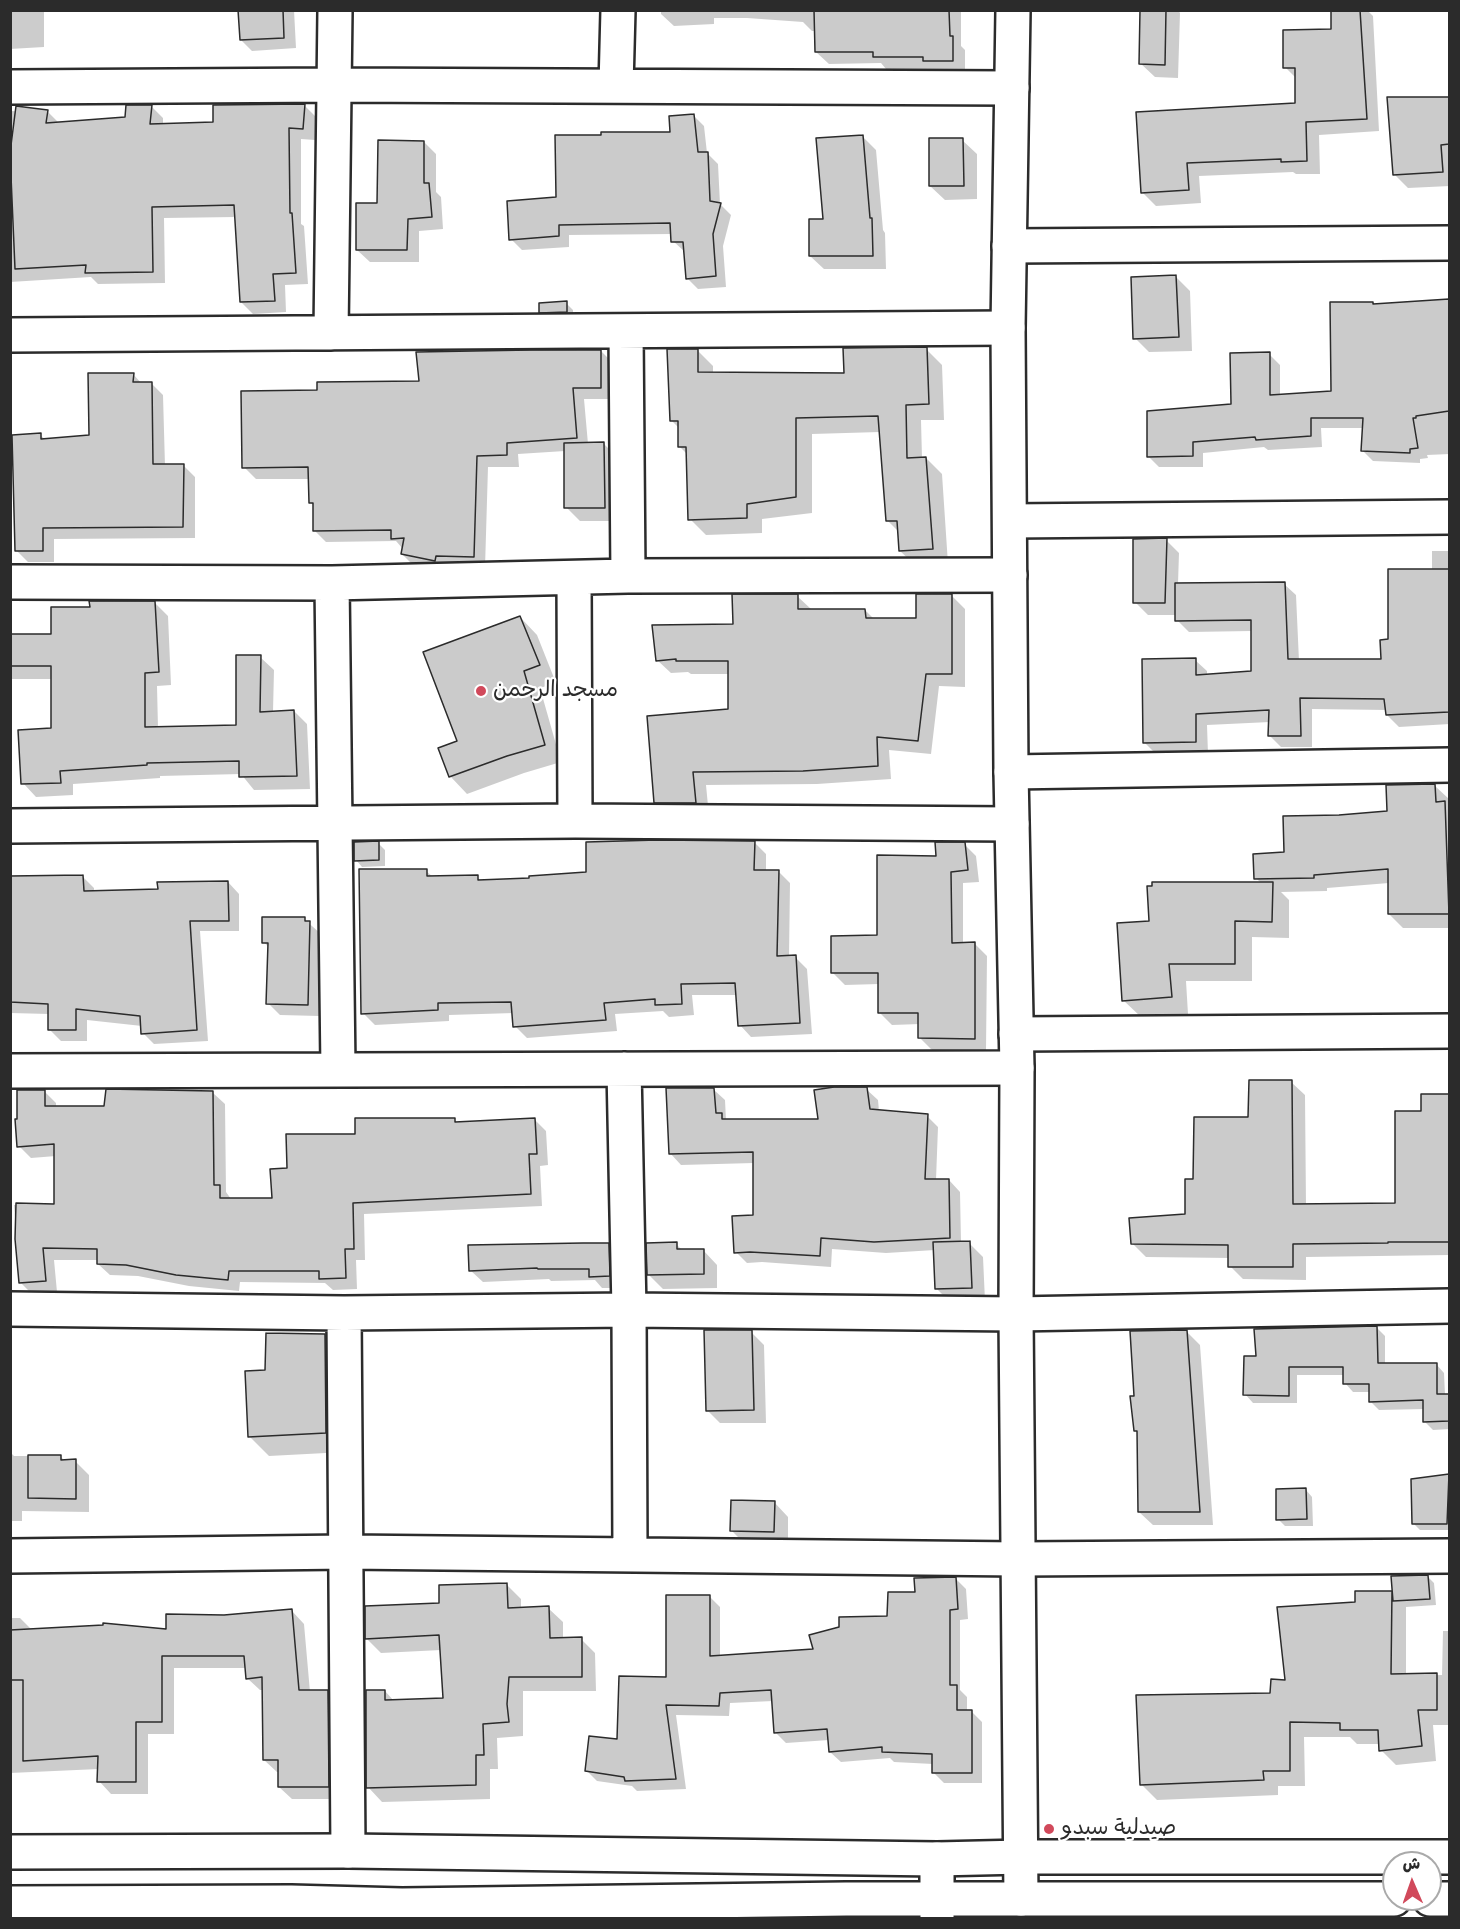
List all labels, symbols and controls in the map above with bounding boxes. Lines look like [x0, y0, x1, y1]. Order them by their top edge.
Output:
place label: مسجد الرحمن [493, 678, 618, 704]
marker: مسجد الرحمن [474, 684, 488, 698]
place label: صيدلية سبدو [1061, 1816, 1176, 1842]
marker: صيدلية سبدو [1042, 1822, 1056, 1836]
north arrow [1382, 1851, 1442, 1911]
text: ش [1402, 1854, 1421, 1875]

